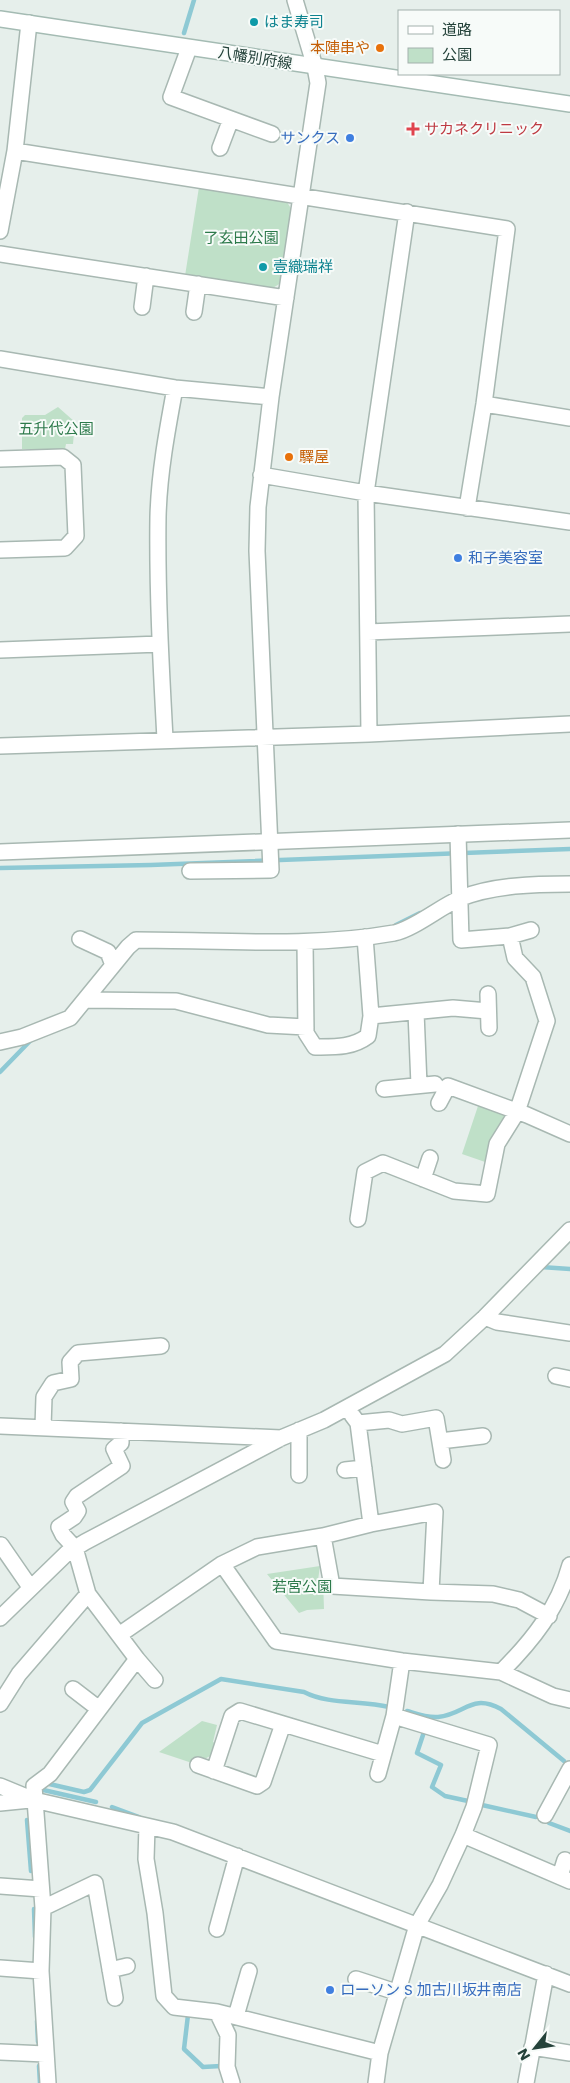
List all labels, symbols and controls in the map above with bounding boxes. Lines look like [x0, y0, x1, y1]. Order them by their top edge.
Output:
legend [398, 10, 560, 75]
place label: はま寿司 [264, 11, 324, 32]
marker: はま寿司 [248, 16, 260, 28]
text: 道路 [442, 19, 472, 40]
place label: 本陣串や [310, 37, 370, 58]
street label: 八幡別府線 [216, 41, 294, 74]
marker: 本陣串や [374, 42, 386, 54]
text: 公園 [442, 44, 472, 65]
place label: サカネクリニック [424, 118, 544, 139]
marker: サカネクリニック [406, 122, 420, 136]
place label: サンクス [280, 127, 340, 148]
marker: サンクス [344, 132, 356, 144]
park label: 了玄田公園 [203, 227, 279, 248]
place label: 壹織瑞祥 [273, 256, 333, 277]
marker: 壹織瑞祥 [257, 261, 269, 273]
park label: 五升代公園 [18, 418, 94, 439]
place label: 驛屋 [299, 446, 329, 467]
marker: 驛屋 [283, 451, 295, 463]
place label: 和子美容室 [468, 547, 543, 568]
marker: 和子美容室 [452, 552, 464, 564]
park label: 若宮公園 [272, 1576, 332, 1597]
place label: ローソン S 加古川坂井南店 [340, 1979, 522, 2000]
marker: ローソン S 加古川坂井南店 [324, 1984, 336, 1996]
north arrow [510, 2023, 560, 2073]
text: N [512, 2045, 535, 2064]

